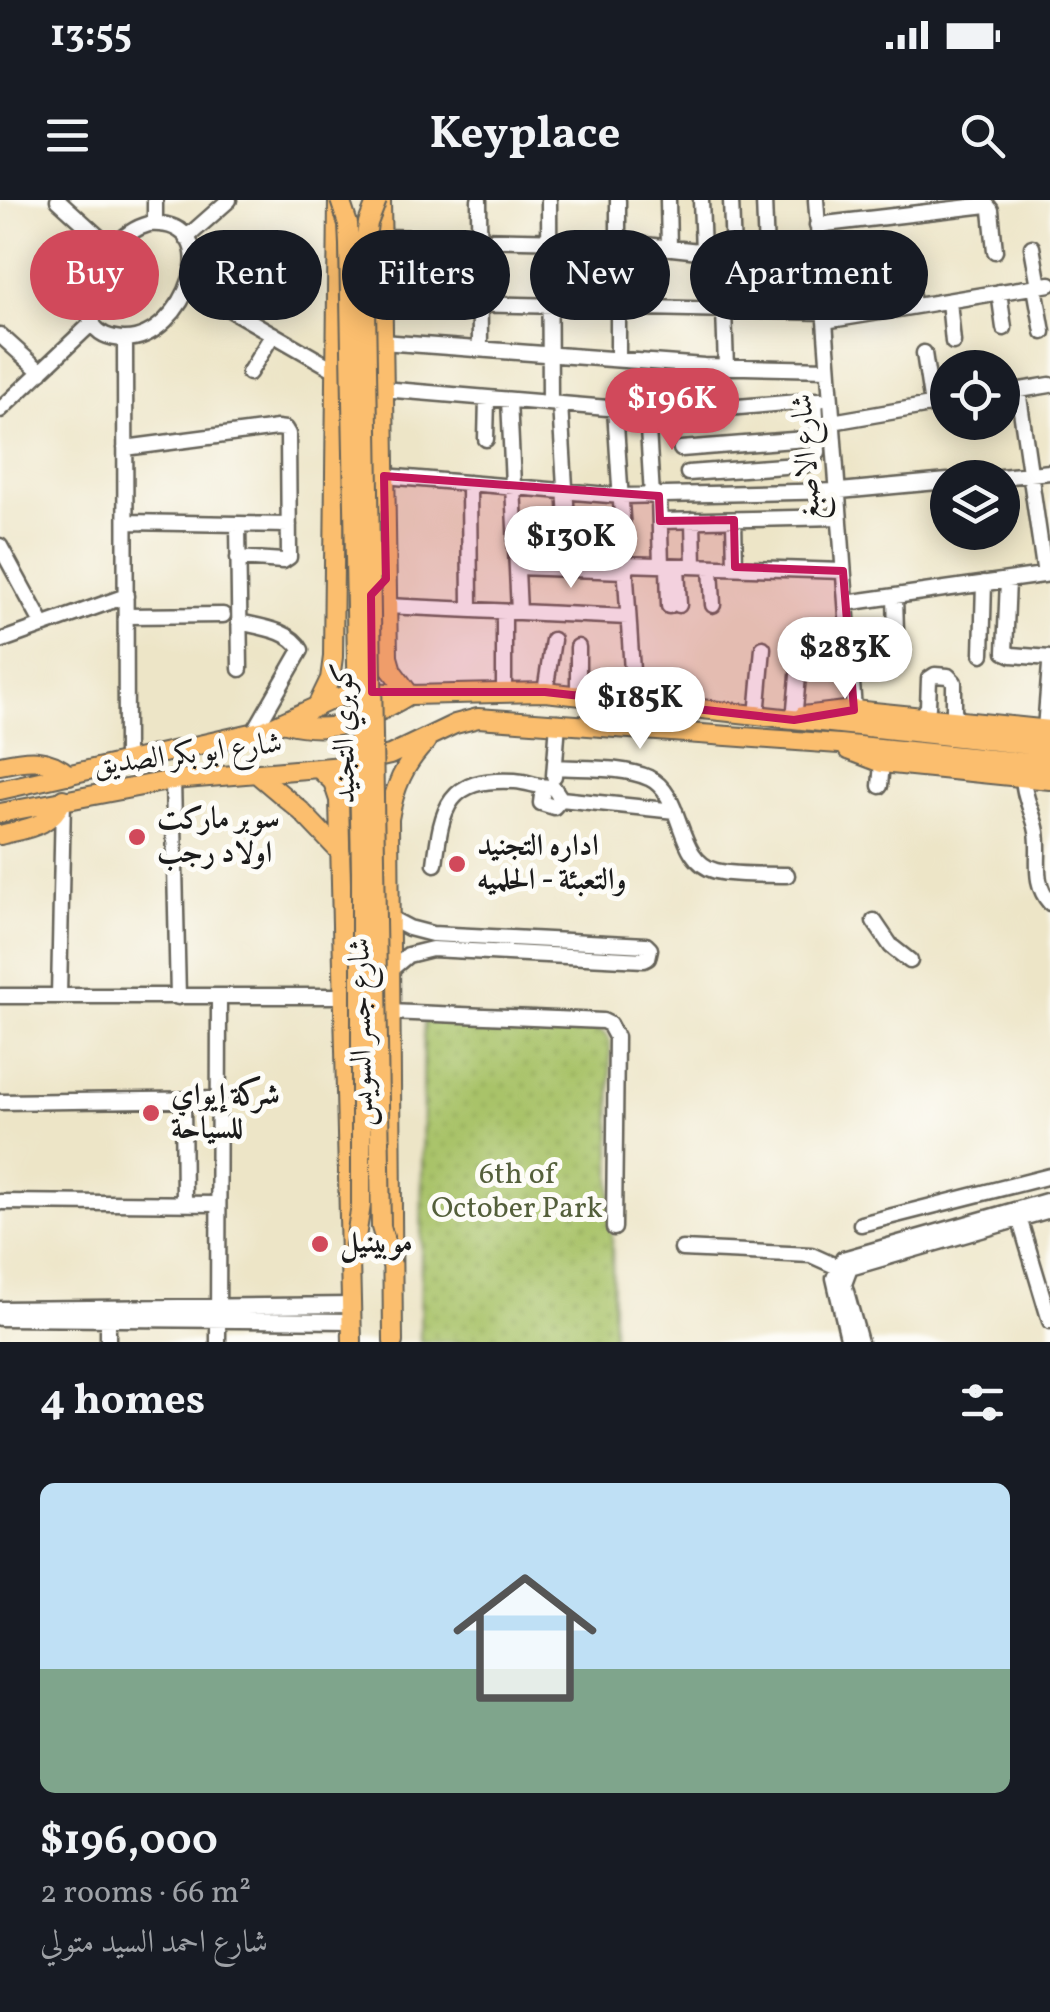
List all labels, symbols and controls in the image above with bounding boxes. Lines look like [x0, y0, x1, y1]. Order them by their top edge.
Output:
text: 13:55 [50, 9, 132, 62]
text: Keyplace [430, 104, 620, 167]
icon: menu [40, 108, 95, 163]
icon: search [955, 108, 1010, 163]
chip: Buy [30, 230, 159, 320]
chip: Rent [179, 230, 322, 320]
chip: Filters [342, 230, 510, 320]
chip: New [530, 230, 670, 320]
chip: Apartment [690, 230, 928, 320]
map controls [930, 350, 1020, 550]
button: locate [930, 350, 1020, 440]
pin: $196K [602, 368, 742, 453]
text: $196K [627, 378, 717, 422]
street label: شارع الاصبغ [782, 392, 836, 522]
button: layers [930, 460, 1020, 550]
pin: $130K [501, 506, 641, 591]
text: $130K [526, 516, 616, 560]
pin: $283K [775, 617, 915, 702]
text: $283K [799, 627, 891, 671]
street label: كوبري التجنيد [323, 662, 368, 804]
pin: $185K [570, 667, 710, 752]
text: $185K [597, 677, 683, 721]
street label: شارع ابو بكر الصديق [91, 723, 285, 789]
place label: سوبر ماركت اولاد رجب [157, 799, 280, 875]
marker: سوبر ماركت اولاد رجب [126, 826, 148, 848]
place label: اداره التجنيد والتعبئة - الحلميه [477, 826, 626, 902]
marker: اداره التجنيد والتعبئة - الحلميه [446, 853, 468, 875]
street label: شارع جسر السويس [339, 937, 387, 1127]
place label: شركة إيواي للسياحة [171, 1075, 280, 1151]
marker: شركة إيواي للسياحة [140, 1102, 162, 1124]
park label: 6th of October Park [431, 1154, 603, 1230]
place label: موبينيل [340, 1223, 413, 1265]
marker: موبينيل [309, 1233, 331, 1255]
text: 4 homes [40, 1373, 205, 1432]
icon: filters [955, 1375, 1010, 1430]
icon: home [435, 1548, 615, 1728]
text: $196,000 [40, 1813, 218, 1872]
text: 2 rooms · 66 m² [40, 1872, 251, 1916]
text: شارع احمد السيد متولي [40, 1922, 268, 1966]

